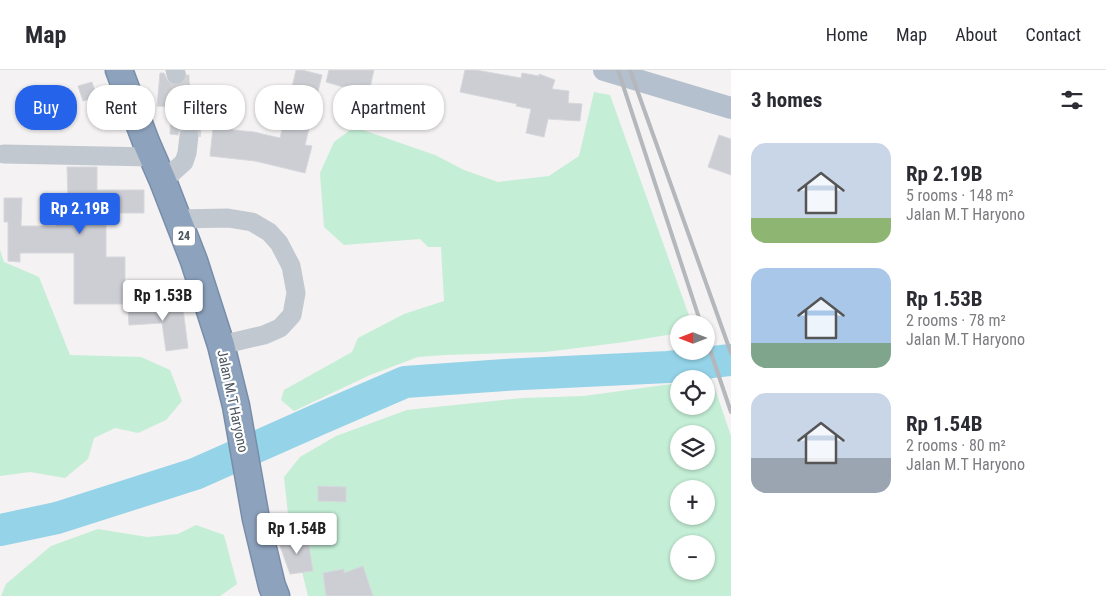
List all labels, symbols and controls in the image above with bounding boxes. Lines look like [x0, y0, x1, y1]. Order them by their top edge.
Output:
text: Map [25, 21, 66, 49]
text: Home [826, 24, 868, 45]
text: Map [896, 24, 927, 45]
text: About [955, 24, 997, 45]
text: Contact [1025, 24, 1081, 45]
chip: Buy [15, 85, 77, 130]
chip: Rent [87, 85, 155, 130]
chip: Filters [165, 85, 245, 130]
chip: New [255, 85, 323, 130]
chip: Apartment [333, 85, 444, 130]
icon: filters [1058, 86, 1086, 114]
text: 3 homes [751, 88, 822, 112]
text: Rp 2.19B [906, 162, 983, 186]
icon: home [791, 163, 851, 223]
text: 5 rooms · 148 m² [906, 186, 1014, 205]
pin: Rp 2.19B [28, 192, 132, 235]
text: Rp 2.19B [51, 199, 109, 218]
text: Jalan M.T Haryono [906, 205, 1025, 224]
road number: 24 [173, 227, 195, 246]
pin: Rp 1.53B [111, 280, 215, 322]
text: Rp 1.53B [134, 286, 192, 305]
text: Rp 1.53B [906, 287, 983, 311]
icon: home [791, 288, 851, 348]
text: 2 rooms · 78 m² [906, 311, 1006, 330]
north arrow [670, 315, 715, 360]
map controls [670, 315, 715, 580]
text: Jalan M.T Haryono [906, 330, 1025, 349]
street label: Jalan M.T Haryono [214, 348, 252, 454]
button: locate [670, 370, 715, 415]
text: Rp 1.54B [906, 412, 983, 436]
icon: home [791, 413, 851, 473]
button: layers [670, 425, 715, 470]
text: 2 rooms · 80 m² [906, 436, 1006, 455]
text: Jalan M.T Haryono [906, 455, 1025, 474]
button: + [670, 480, 715, 525]
pin: Rp 1.54B [245, 512, 349, 555]
text: Rp 1.54B [268, 519, 326, 538]
button: − [670, 535, 715, 580]

